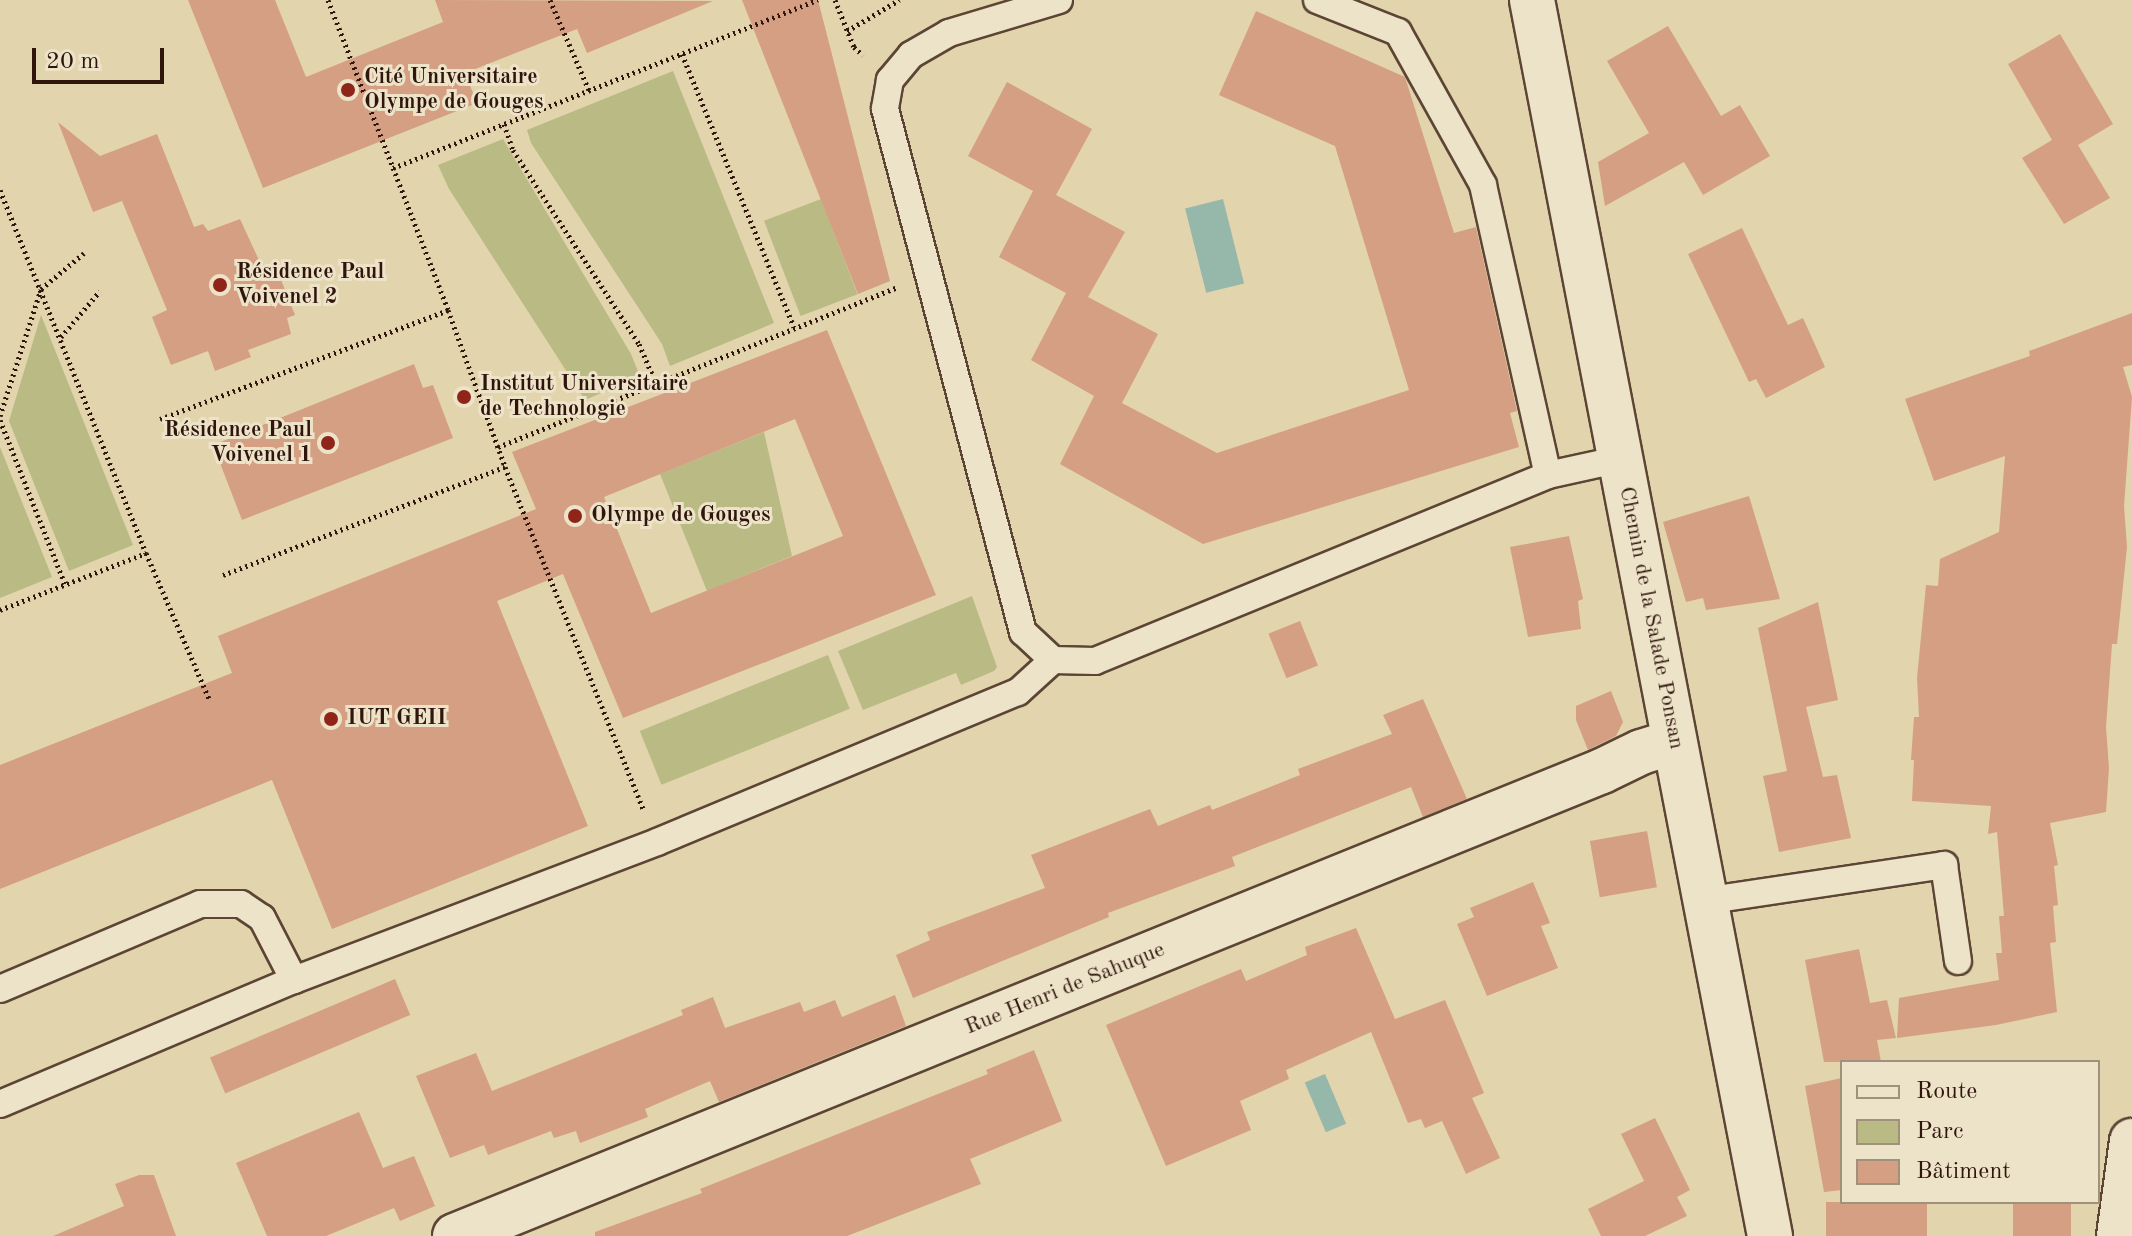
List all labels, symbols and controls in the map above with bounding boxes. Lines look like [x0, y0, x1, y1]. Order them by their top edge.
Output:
scale bar [36, 32, 168, 82]
text: 20 m [46, 50, 100, 74]
place label: Cité Universitaire Olympe de Gouges [364, 64, 544, 116]
marker: Cité Universitaire Olympe de Gouges [339, 81, 357, 99]
place label: Résidence Paul Voivenel 2 [236, 259, 384, 310]
marker: Résidence Paul Voivenel 2 [211, 276, 229, 294]
place label: Institut Universitaire de Technologie [480, 371, 688, 422]
marker: Institut Universitaire de Technologie [455, 388, 473, 406]
place label: Résidence Paul Voivenel 1 [164, 417, 312, 468]
marker: Résidence Paul Voivenel 1 [319, 434, 337, 452]
street label: Chemin de la Salade Ponsan [1613, 484, 1689, 752]
place label: Olympe de Gouges [591, 503, 771, 529]
marker: Olympe de Gouges [566, 507, 584, 525]
place label: IUT GEII [347, 706, 446, 732]
marker: IUT GEII [322, 710, 340, 728]
street label: Rue Henri de Sahuque [961, 937, 1169, 1041]
legend [1840, 1060, 2100, 1204]
text: Route [1916, 1080, 1977, 1104]
text: Parc [1916, 1120, 1963, 1144]
text: Bâtiment [1916, 1160, 2011, 1184]

